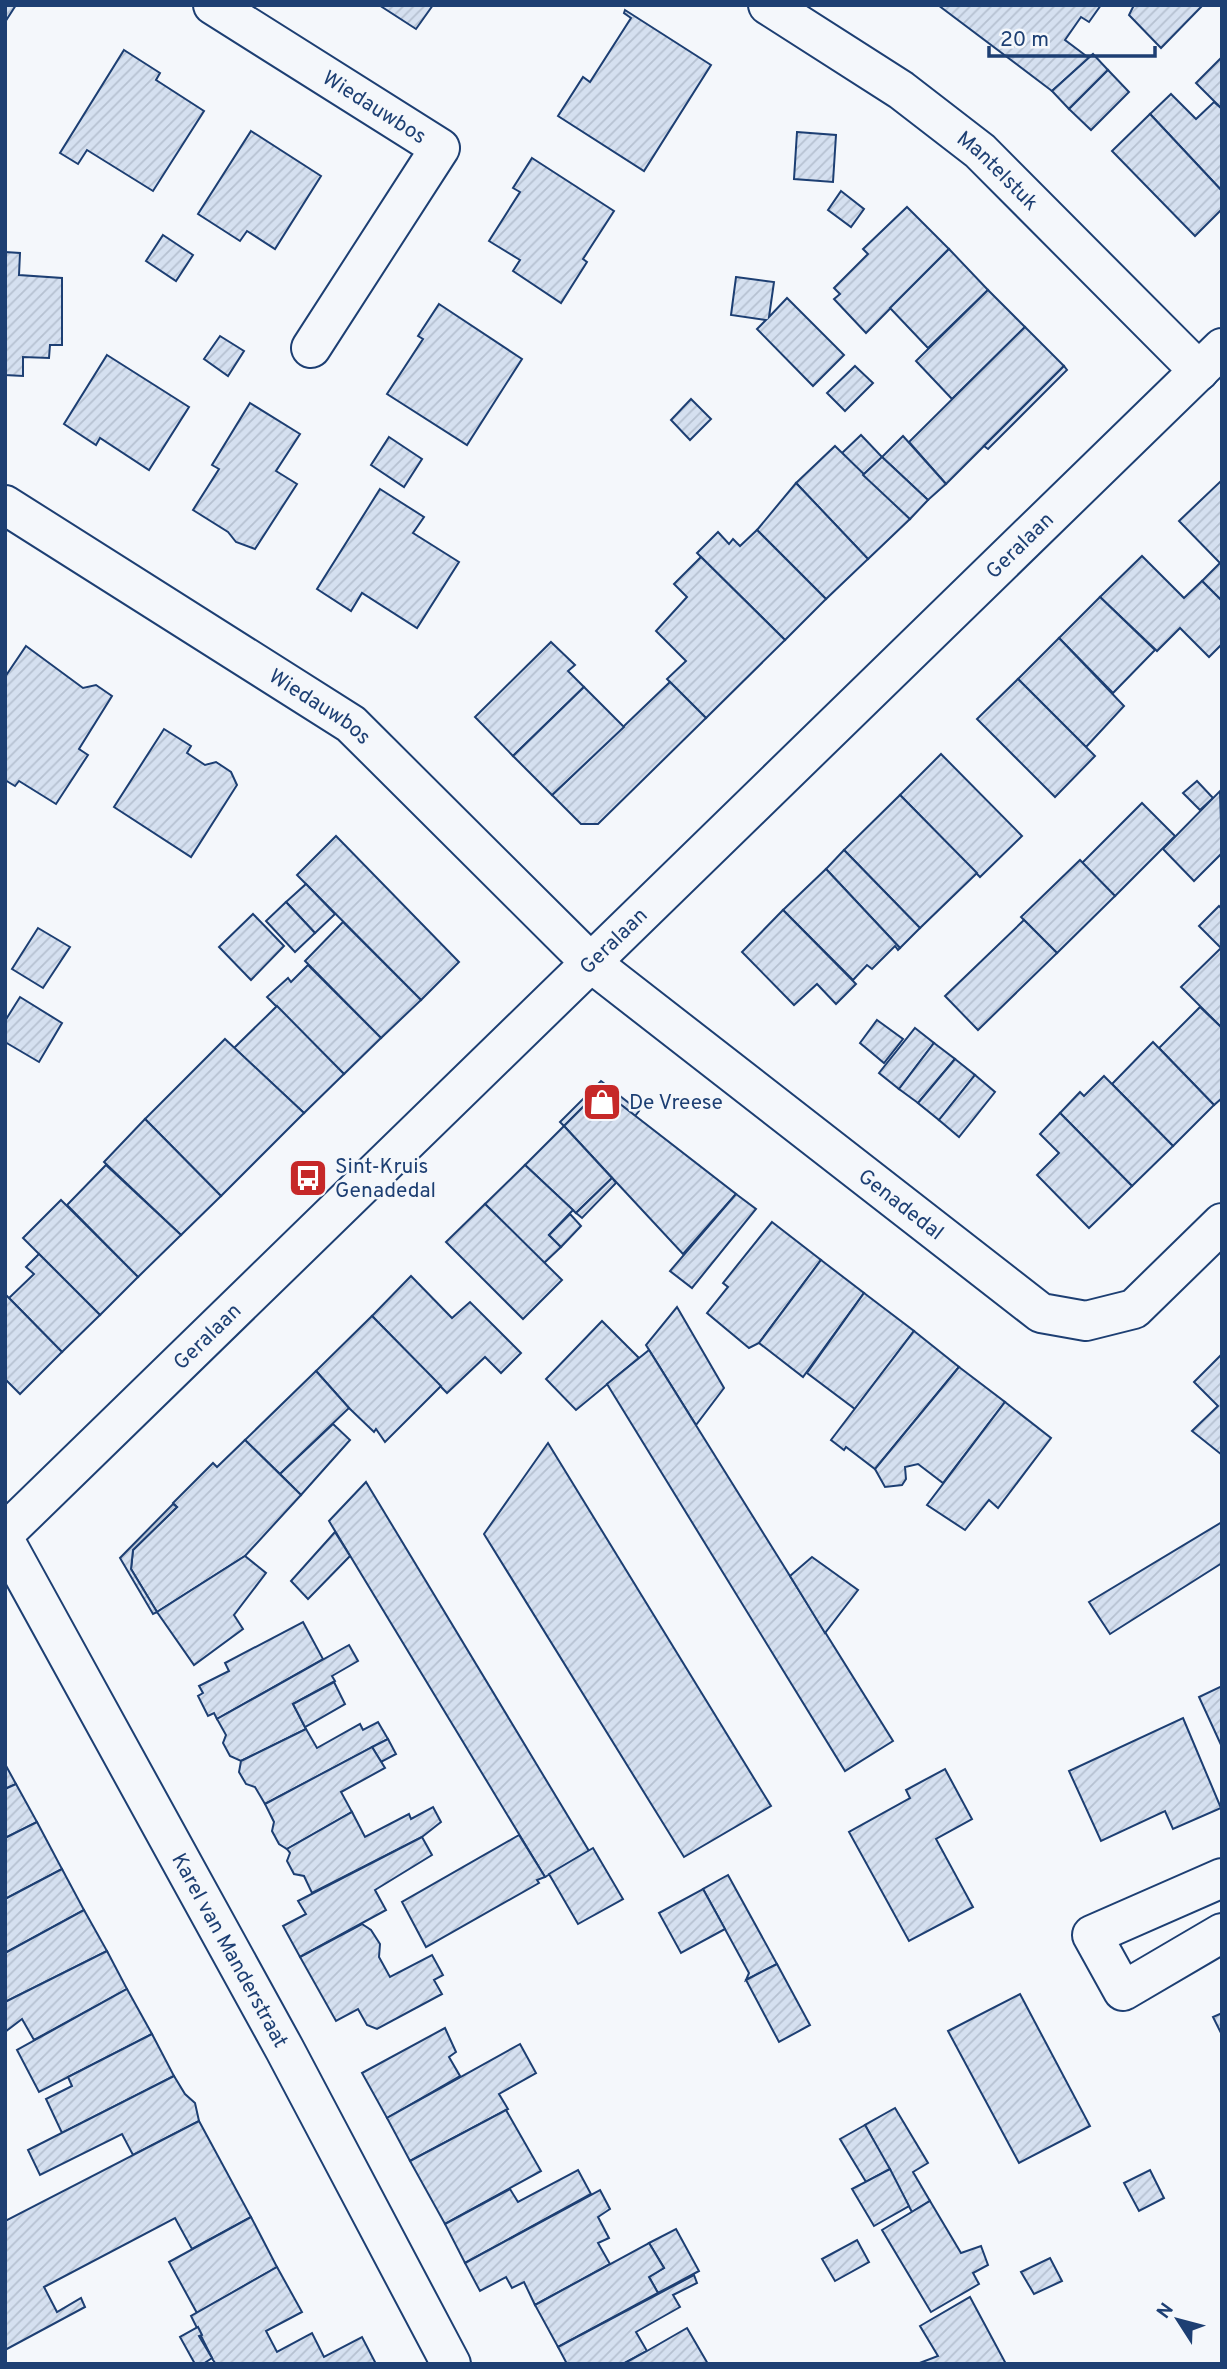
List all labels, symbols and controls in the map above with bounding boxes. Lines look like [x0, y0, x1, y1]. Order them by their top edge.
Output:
scale bar [989, 14, 1155, 58]
text: 20 m [1000, 27, 1049, 54]
street label: Wiedauwbos [317, 65, 431, 151]
street label: Mantelstuk [951, 126, 1044, 217]
street label: Geralaan [981, 507, 1060, 585]
street label: Wiedauwbos [263, 663, 376, 751]
street label: Geralaan [575, 903, 654, 981]
shop icon: De Vreese [581, 1081, 623, 1123]
place label: De Vreese [629, 1090, 723, 1117]
place label: Sint-Kruis Genadedal [335, 1154, 436, 1205]
bus stop icon: Sint-Kruis Genadedal [287, 1157, 329, 1199]
street label: Genadedal [852, 1164, 948, 1247]
street label: Geralaan [168, 1298, 248, 1377]
street label: Karel van Manderstraat [164, 1849, 293, 2053]
north arrow [1143, 2285, 1213, 2355]
text: N [1152, 2299, 1180, 2324]

